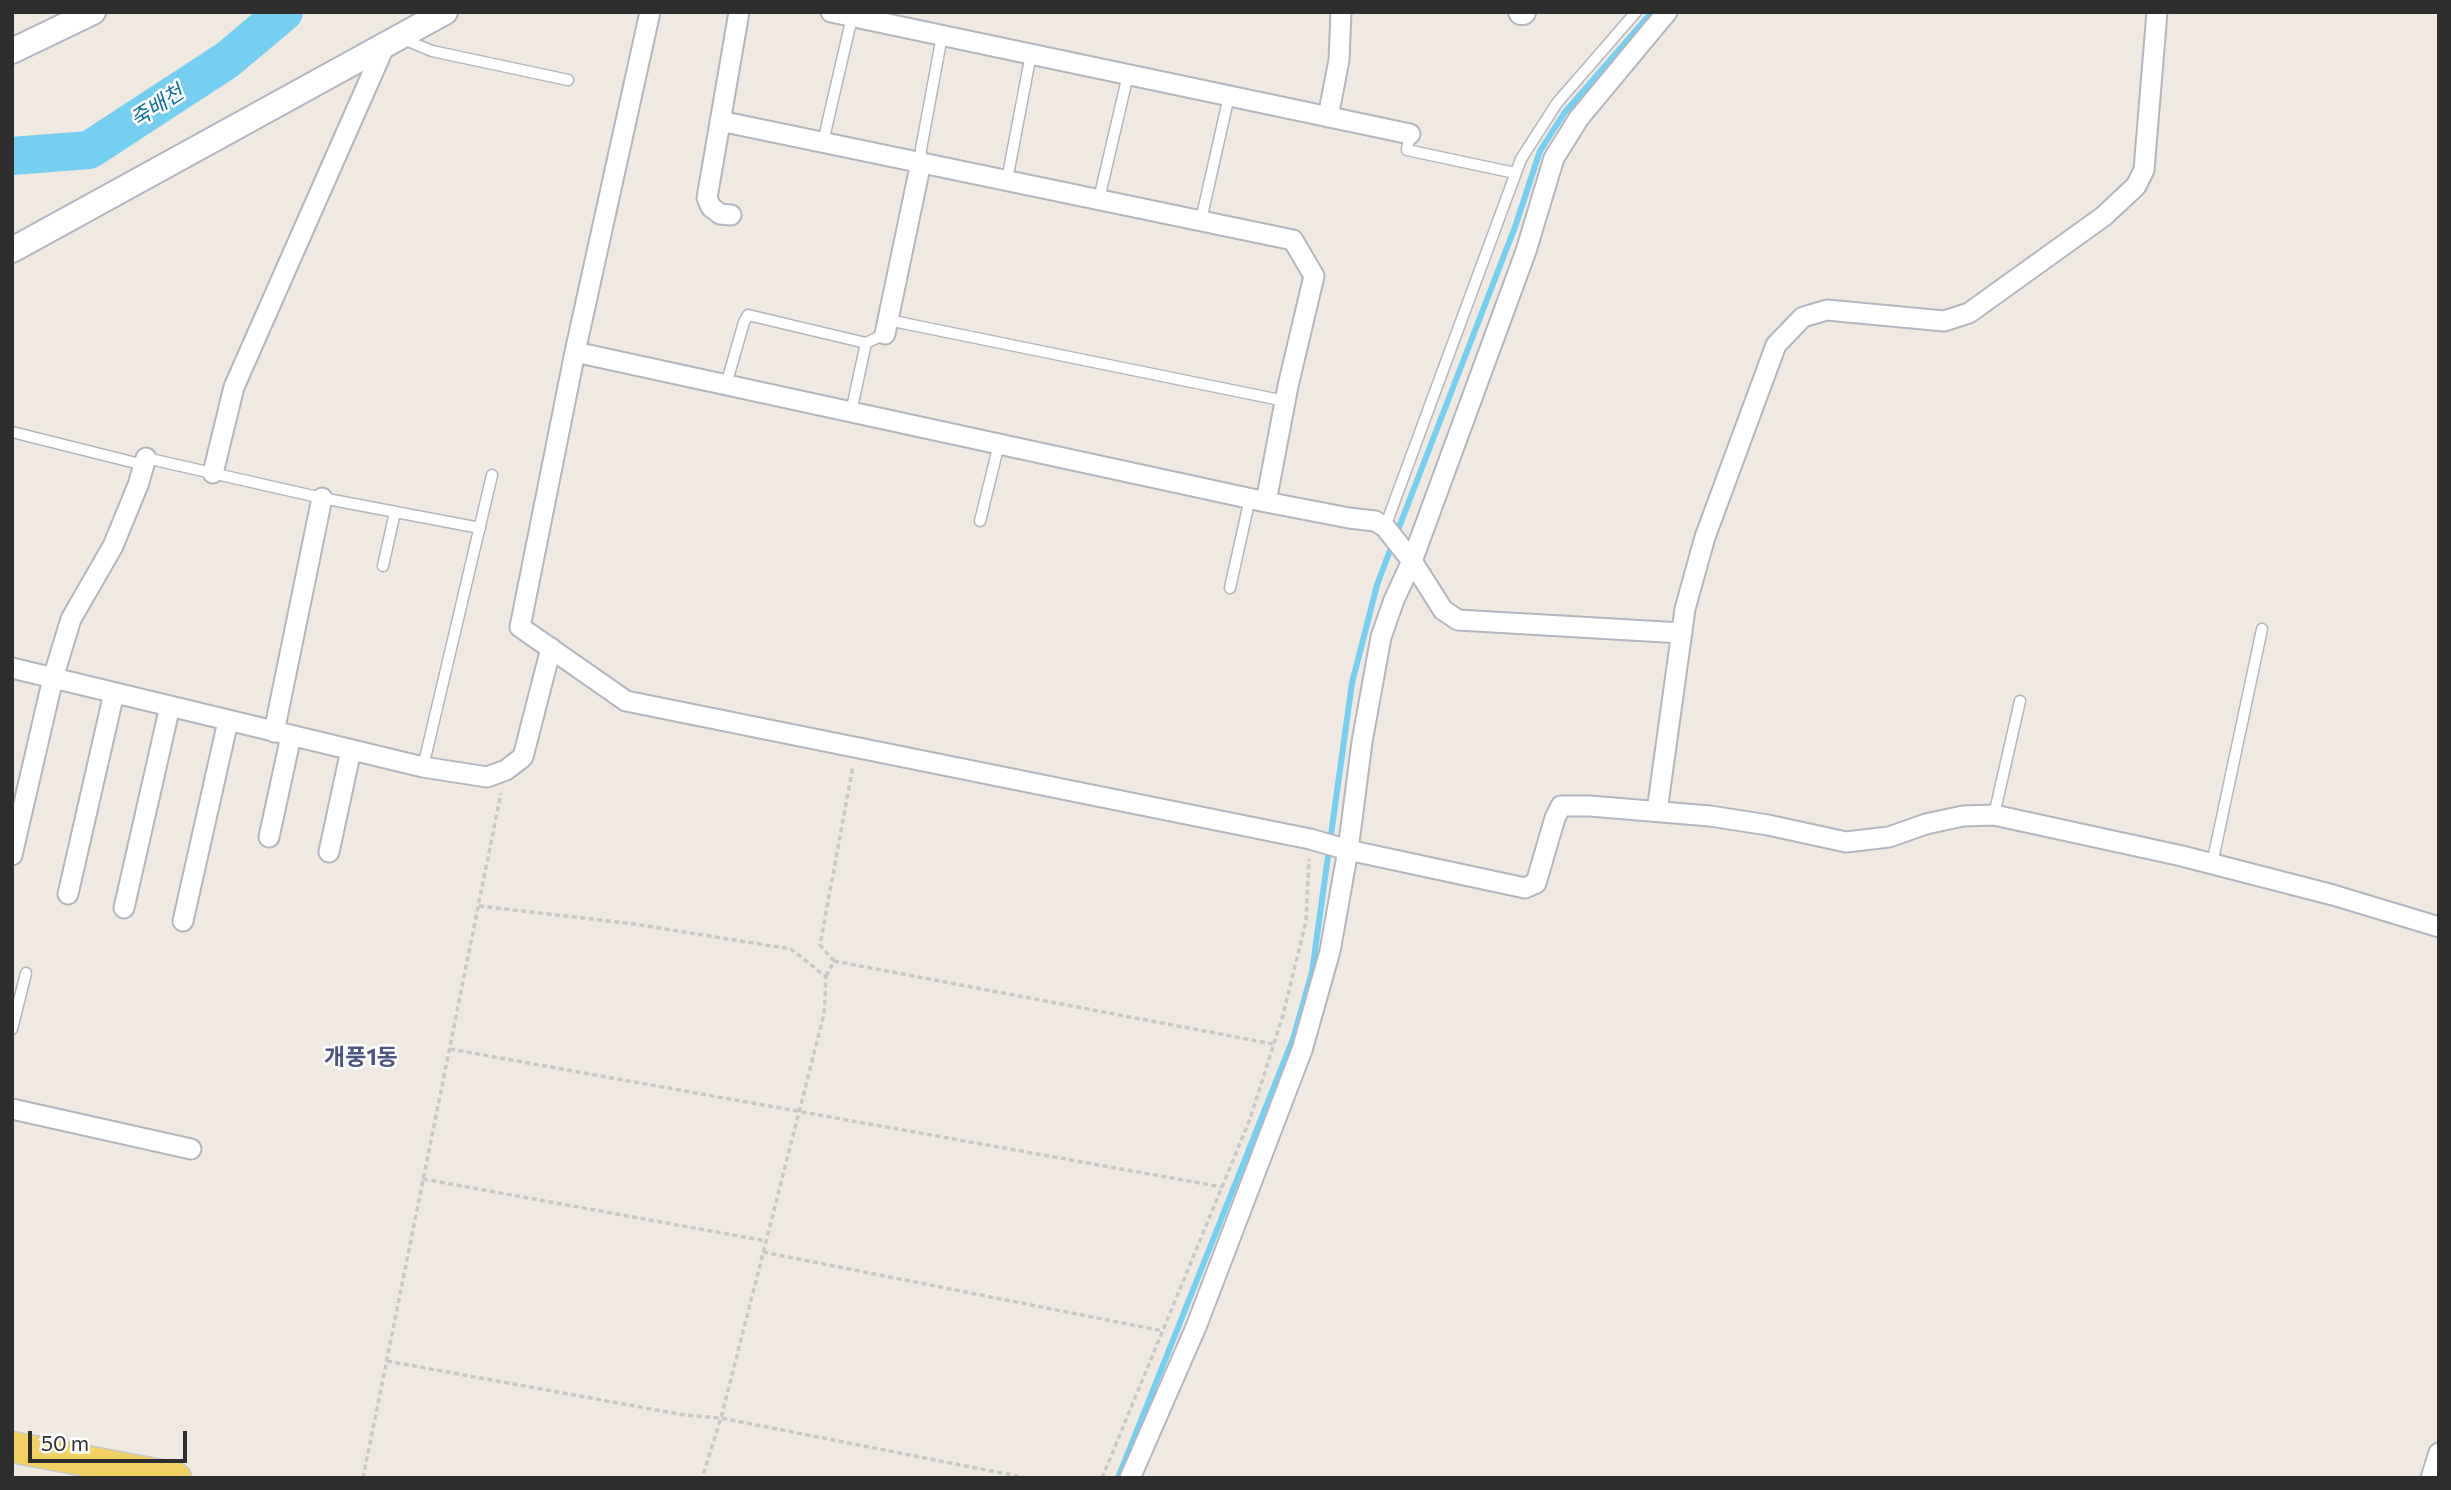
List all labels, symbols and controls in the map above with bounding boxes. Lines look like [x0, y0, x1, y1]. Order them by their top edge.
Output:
water label: 죽배천 [126, 80, 188, 132]
district label: 개풍1동 [324, 1043, 398, 1071]
scale bar [32, 1416, 191, 1460]
text: 50 m [41, 1430, 89, 1455]

